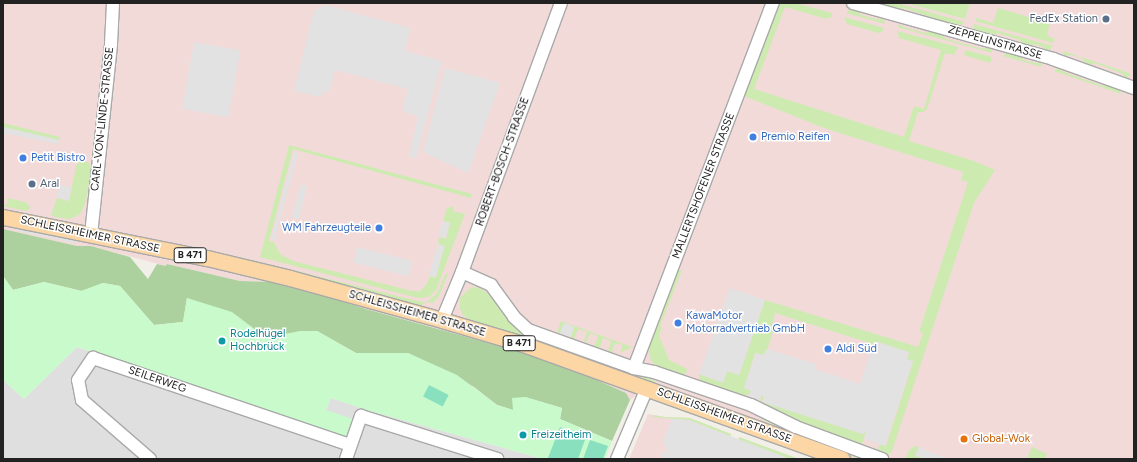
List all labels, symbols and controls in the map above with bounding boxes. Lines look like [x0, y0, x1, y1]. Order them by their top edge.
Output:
place label: FedEx Station [1029, 12, 1098, 26]
marker: FedEx Station [1101, 14, 1111, 24]
street label: ZEPPELINSTRASSE [946, 23, 1044, 63]
street label: CARL-VON-LINDE-STRASSE [89, 46, 117, 192]
street label: ROBERT-BOSCH-STRASSE [474, 96, 532, 228]
street label: MALLERTSHOFENER STRASSE [670, 111, 738, 261]
place label: Premio Reifen [761, 130, 830, 144]
marker: Premio Reifen [748, 132, 758, 142]
place label: Petit Bistro [31, 151, 86, 165]
marker: Petit Bistro [18, 153, 28, 163]
place label: Aral [40, 177, 59, 191]
marker: Aral [27, 179, 37, 189]
street label: SCHLEISSHEIMER STRASSE [19, 214, 161, 256]
place label: WM Fahrzeugteile [282, 221, 371, 235]
marker: WM Fahrzeugteile [374, 223, 384, 233]
road number: B 471 [173, 247, 207, 263]
street label: SCHLEISSHEIMER STRASSE [347, 288, 487, 340]
place label: KawaMotor Motorradvertrieb GmbH [686, 310, 805, 336]
marker: KawaMotor Motorradvertrieb GmbH [673, 318, 683, 328]
place label: Rodelhügel Hochbrück [230, 328, 285, 354]
road number: B 471 [502, 335, 536, 351]
marker: Rodelhügel Hochbrück [217, 336, 227, 346]
place label: Aldi Süd [836, 342, 877, 356]
marker: Aldi Süd [823, 344, 833, 354]
street label: SEILERWEG [126, 364, 188, 396]
street label: SCHLEISSHEIMER STRASSE [655, 386, 793, 446]
place label: Freizeitheim [531, 428, 591, 442]
marker: Freizeitheim [518, 430, 528, 440]
place label: Global-Wok [972, 432, 1030, 446]
marker: Global-Wok [959, 434, 969, 444]

